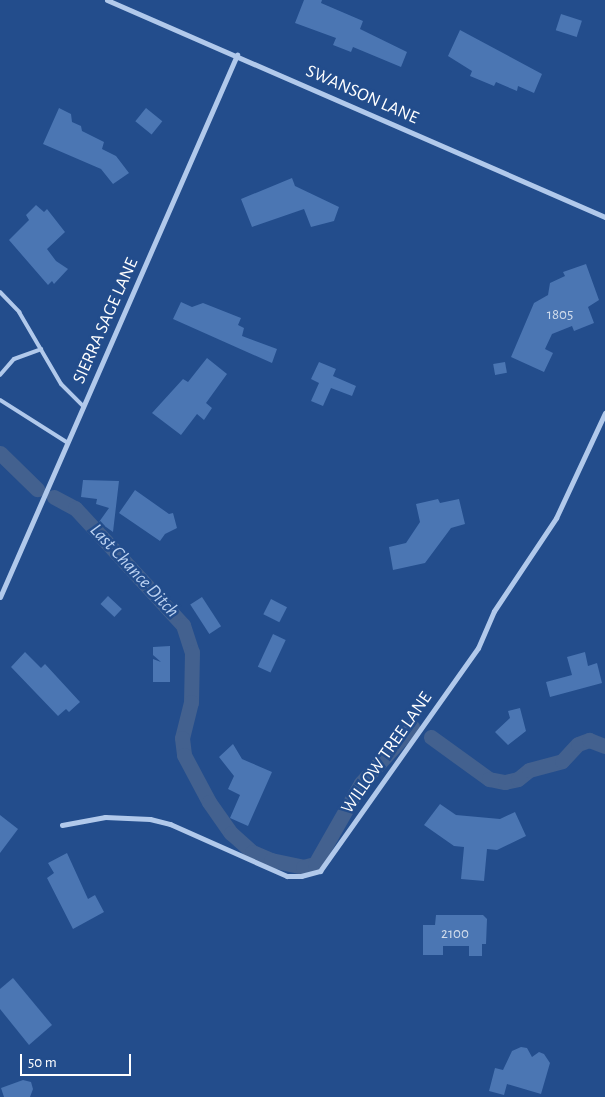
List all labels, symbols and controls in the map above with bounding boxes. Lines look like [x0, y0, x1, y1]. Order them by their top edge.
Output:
street label: SWANSON LANE [302, 61, 422, 129]
street label: SIERRA SAGE LANE [69, 255, 143, 387]
house number: 1805 [547, 306, 573, 324]
water label: Last Chance Ditch [85, 519, 183, 623]
street label: WILLOW TREE LANE [337, 688, 437, 818]
house number: 2100 [441, 925, 469, 943]
scale bar [22, 1044, 134, 1076]
text: 50 m [28, 1055, 57, 1070]

